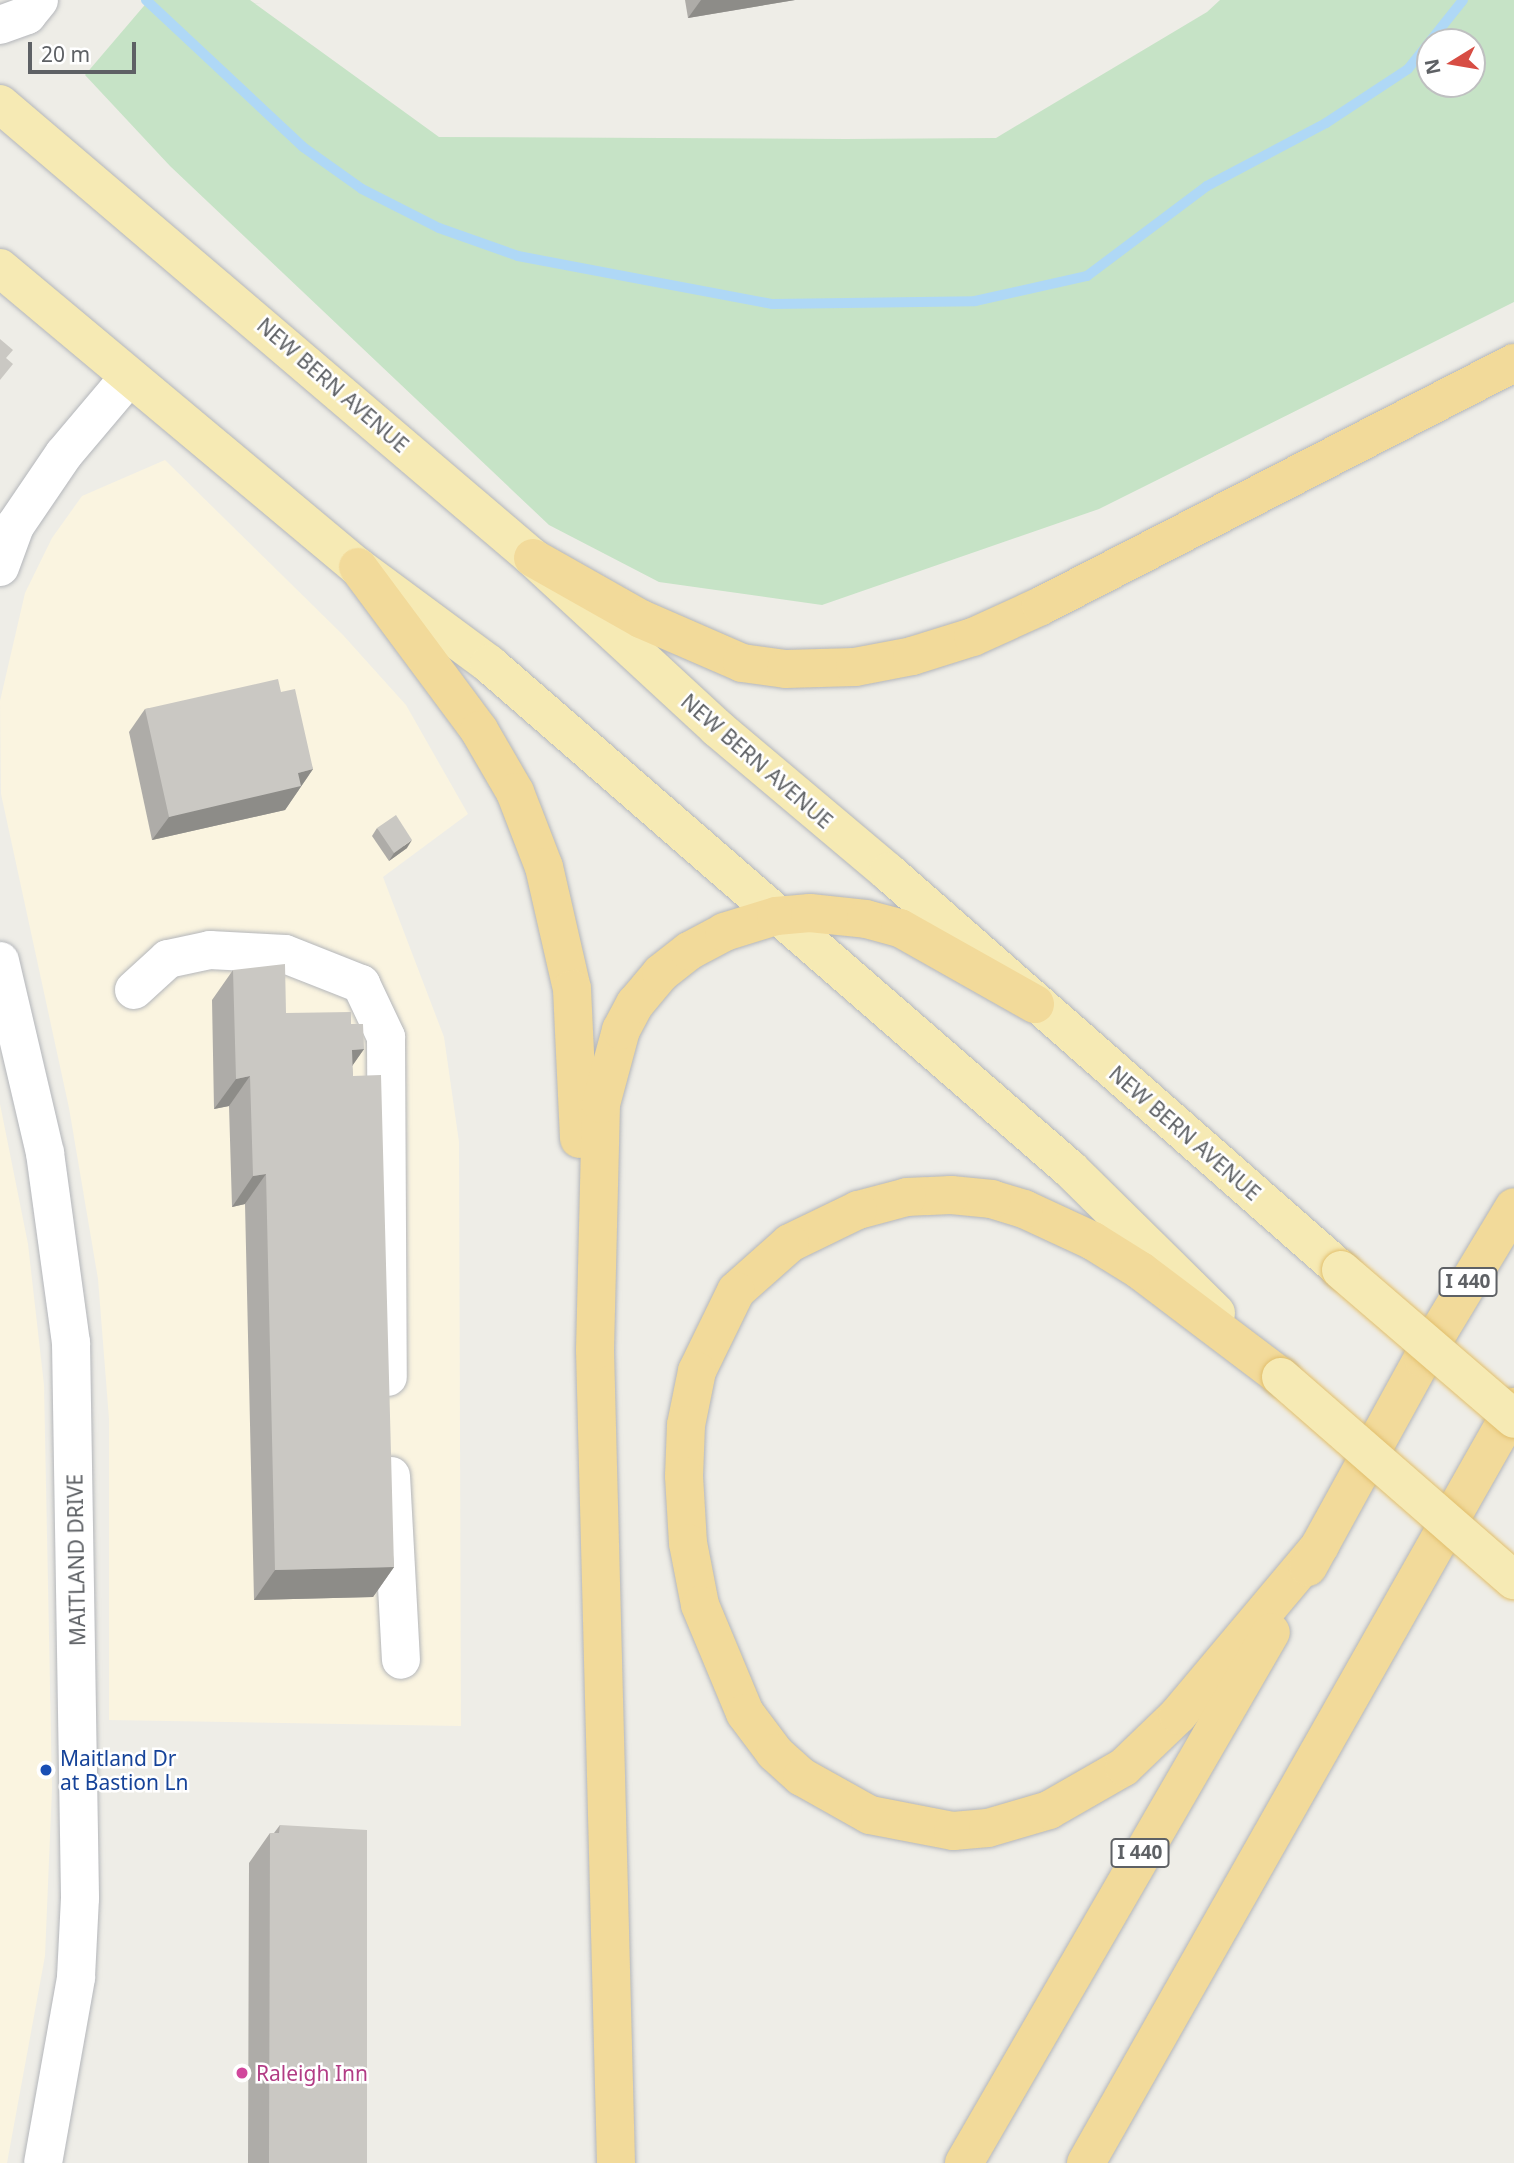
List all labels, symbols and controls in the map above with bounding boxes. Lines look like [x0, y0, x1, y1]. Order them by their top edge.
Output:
scale bar [32, 28, 140, 72]
north arrow [1416, 28, 1486, 98]
text: 20 m [41, 40, 90, 68]
text: N [1418, 57, 1447, 77]
street label: NEW BERN AVENUE [252, 312, 414, 458]
street label: NEW BERN AVENUE [676, 688, 838, 834]
street label: NEW BERN AVENUE [1104, 1060, 1266, 1206]
road number: I 440 [1438, 1266, 1498, 1298]
street label: MAITLAND DRIVE [62, 1474, 90, 1646]
place label: Maitland Dr at Bastion Ln [60, 1745, 188, 1795]
marker: Maitland Dr at Bastion Ln [38, 1762, 54, 1778]
road number: I 440 [1110, 1838, 1170, 1868]
place label: Raleigh Inn [256, 2060, 368, 2086]
marker: Raleigh Inn [234, 2065, 250, 2081]

